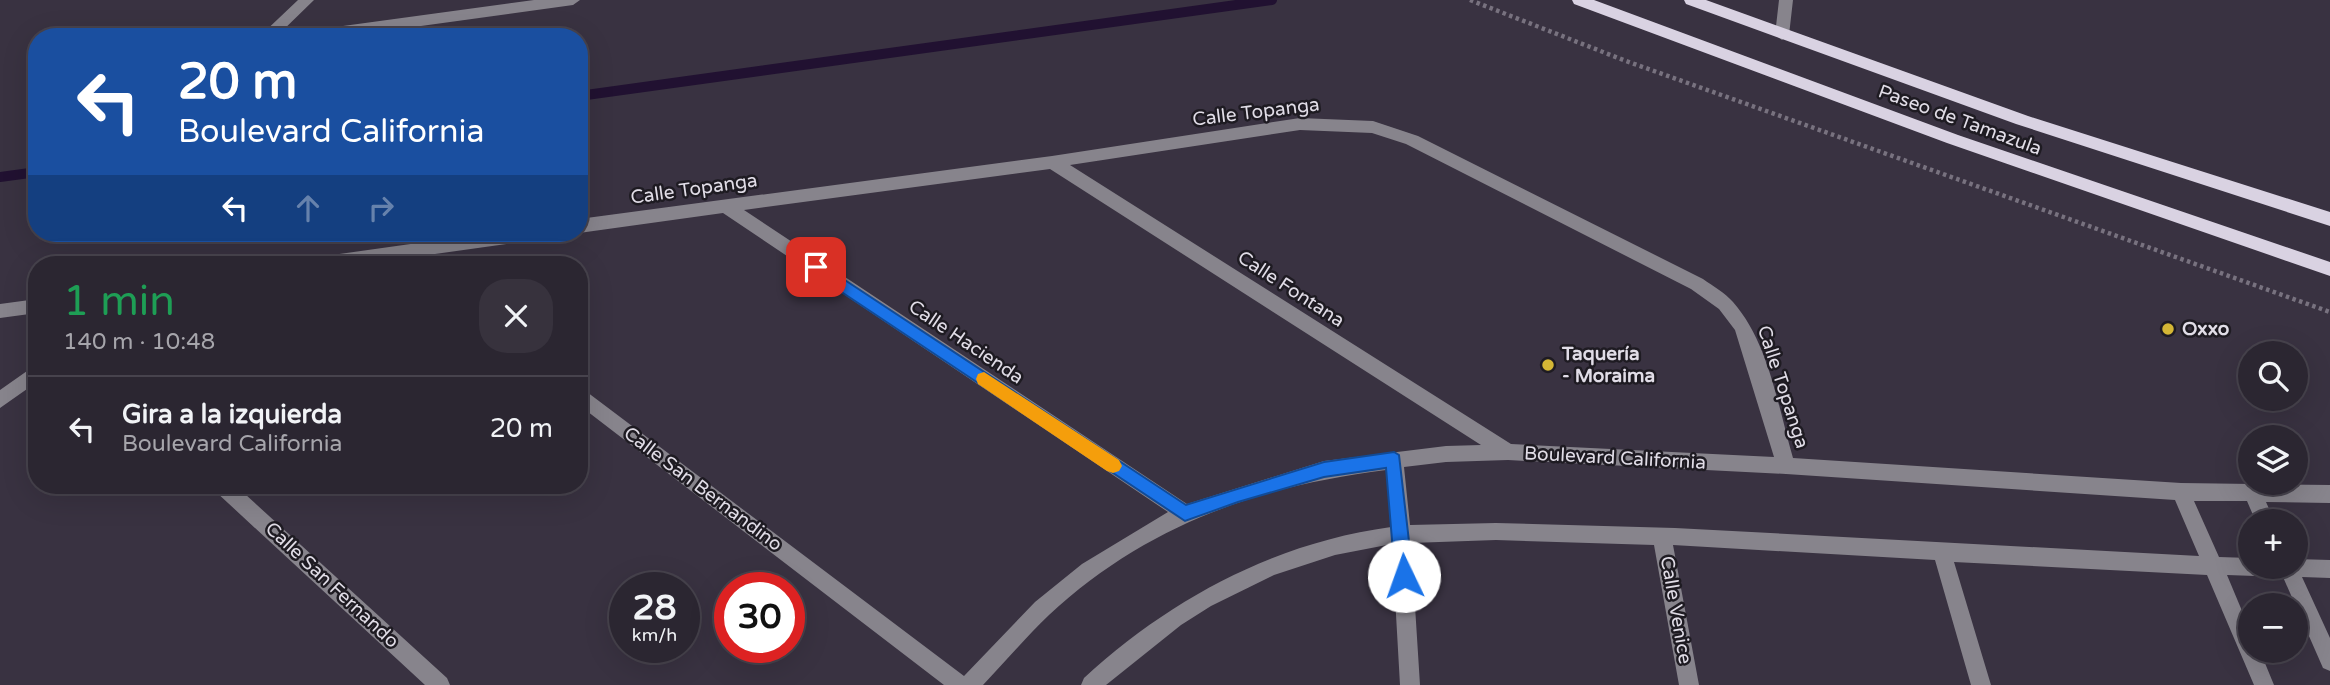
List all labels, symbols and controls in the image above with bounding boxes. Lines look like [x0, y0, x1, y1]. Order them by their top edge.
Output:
text: 20 m [178, 53, 297, 112]
icon: left [63, 56, 154, 147]
street label: Paseo de Tamazula [1875, 80, 2045, 160]
street label: Calle Topanga [1191, 93, 1321, 131]
text: Boulevard California [178, 113, 485, 151]
street label: Calle Topanga [629, 169, 759, 209]
icon: left [216, 189, 254, 227]
icon: ahead [289, 189, 327, 227]
icon: right [362, 189, 400, 227]
pin [786, 237, 846, 297]
street label: Calle Fontana [1233, 246, 1349, 332]
icon: arrive [797, 248, 835, 286]
text: 1 min [63, 276, 175, 327]
button: close [479, 279, 553, 353]
street label: Calle Hacienda [904, 295, 1028, 389]
place label: Oxxo [2182, 318, 2229, 340]
marker: Oxxo [2160, 321, 2176, 337]
street label: Calle Topanga [1753, 323, 1813, 451]
text: 140 m · 10:48 [63, 328, 215, 356]
map controls [2238, 341, 2308, 663]
button: search [2238, 341, 2308, 411]
place label: Taquería - Moraima [1561, 343, 1655, 387]
marker: Taquería - Moraima [1540, 357, 1556, 373]
text: Gira a la izquierda [122, 399, 342, 430]
icon: left [63, 410, 101, 448]
text: 20 m [490, 413, 553, 444]
street label: Calle San Bernandino [619, 422, 787, 556]
button: layers [2238, 425, 2308, 495]
text: Boulevard California [122, 430, 342, 458]
street label: Boulevard California [1524, 442, 1706, 474]
button: + [2238, 509, 2308, 579]
street label: Calle San Fernando [261, 518, 403, 652]
position arrow [1367, 539, 1441, 613]
street label: Calle Venice [1656, 554, 1696, 666]
speed limit sign: 30 [714, 572, 805, 663]
text: 28 [633, 587, 676, 629]
button: − [2238, 593, 2308, 663]
text: km/h [632, 624, 677, 646]

